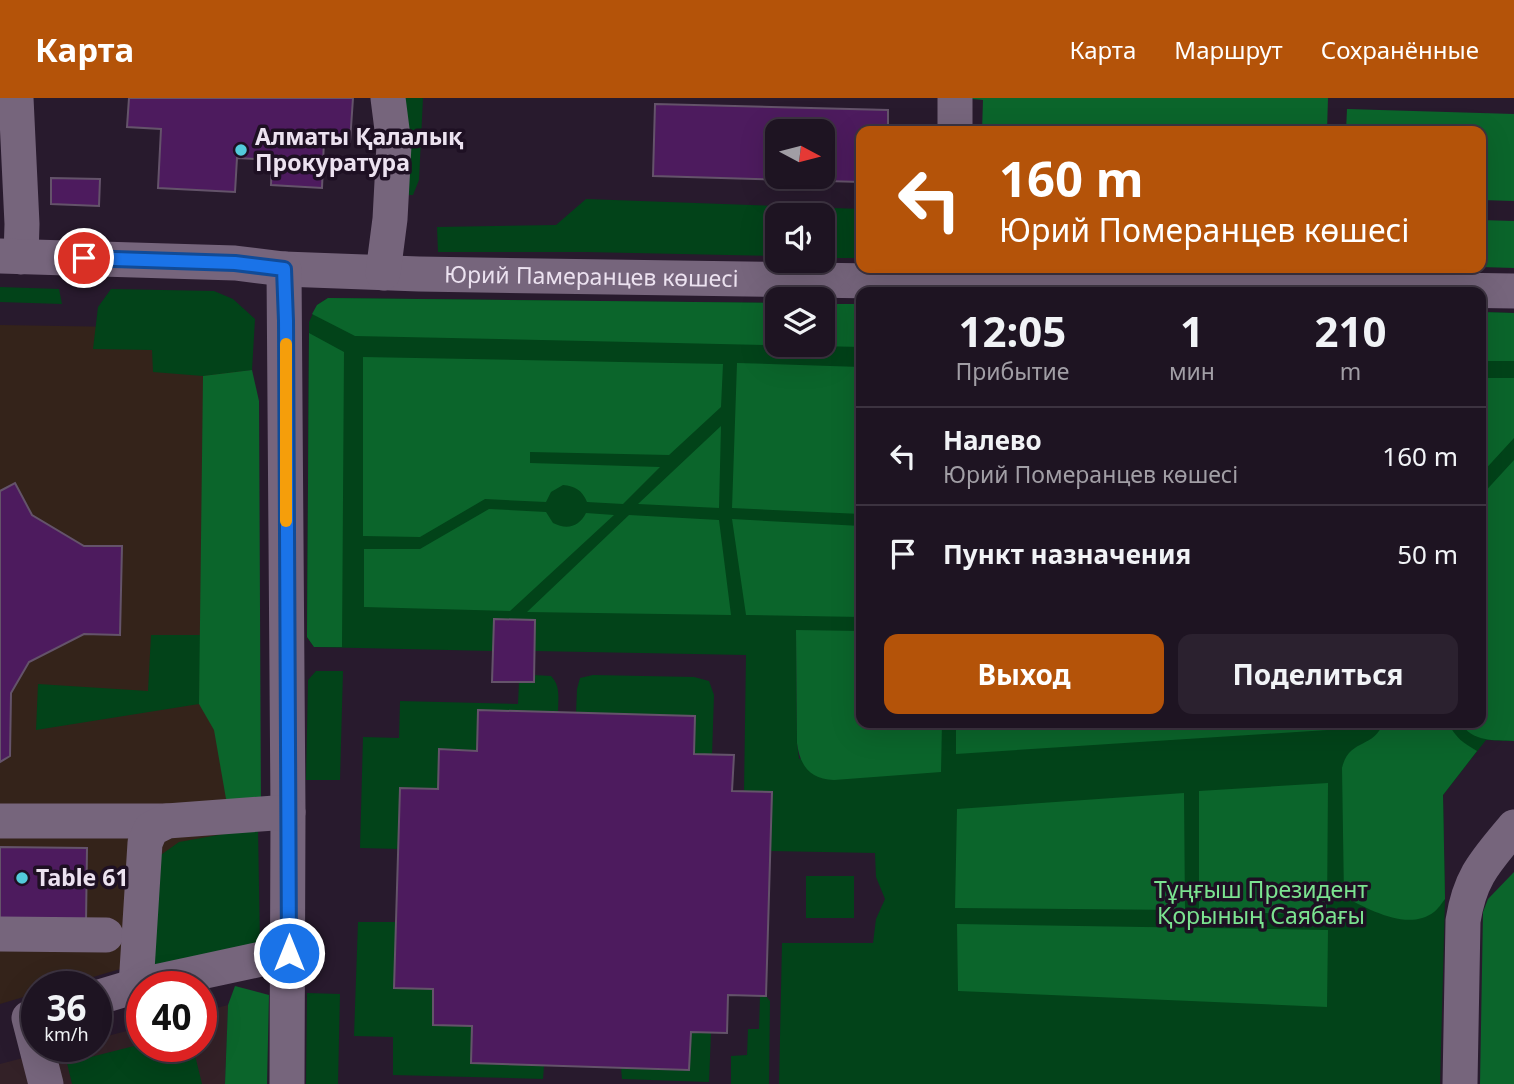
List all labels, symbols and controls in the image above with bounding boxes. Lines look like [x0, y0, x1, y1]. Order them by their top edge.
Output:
text: Карта [35, 27, 134, 72]
text: Карта [1069, 33, 1136, 66]
text: Маршрут [1174, 33, 1283, 66]
text: Сохранённые [1321, 33, 1479, 66]
north arrow [765, 119, 835, 189]
map controls [765, 119, 835, 357]
place label: Алматы Қалалық Прокуратура [255, 120, 463, 178]
marker: Алматы Қалалық Прокуратура [233, 142, 249, 158]
text: 160 m [999, 145, 1144, 211]
icon: left [884, 154, 975, 245]
button: sound [765, 203, 835, 273]
text: Юрий Померанцев көшесі [999, 208, 1410, 251]
pin [54, 228, 114, 288]
icon: arrive [65, 239, 103, 277]
street label: Юрий Памеранцев көшесі [444, 257, 739, 294]
button: layers [765, 287, 835, 357]
text: 12:05 [959, 302, 1066, 359]
text: 1 [1180, 302, 1204, 359]
text: 210 [1314, 302, 1387, 359]
text: Прибытие [955, 355, 1069, 387]
text: мин [1169, 355, 1215, 387]
text: m [1340, 355, 1361, 387]
text: Налево [943, 422, 1042, 458]
icon: left [884, 437, 922, 475]
text: 160 m [1382, 438, 1458, 474]
text: Юрий Померанцев көшесі [943, 458, 1238, 490]
icon: arrive [884, 535, 922, 573]
text: Пункт назначения [943, 536, 1191, 572]
text: 50 m [1397, 536, 1458, 572]
button: Выход [884, 634, 1164, 714]
button: Поделиться [1178, 634, 1458, 714]
place label: Table 61 [36, 861, 129, 893]
marker: Table 61 [14, 870, 30, 886]
park label: Тұңғыш Президент Қорының Саябағы [1154, 873, 1368, 931]
position arrow [252, 916, 326, 990]
speed limit sign: 40 [126, 971, 217, 1062]
text: 36 [46, 984, 87, 1031]
text: km/h [44, 1022, 89, 1046]

